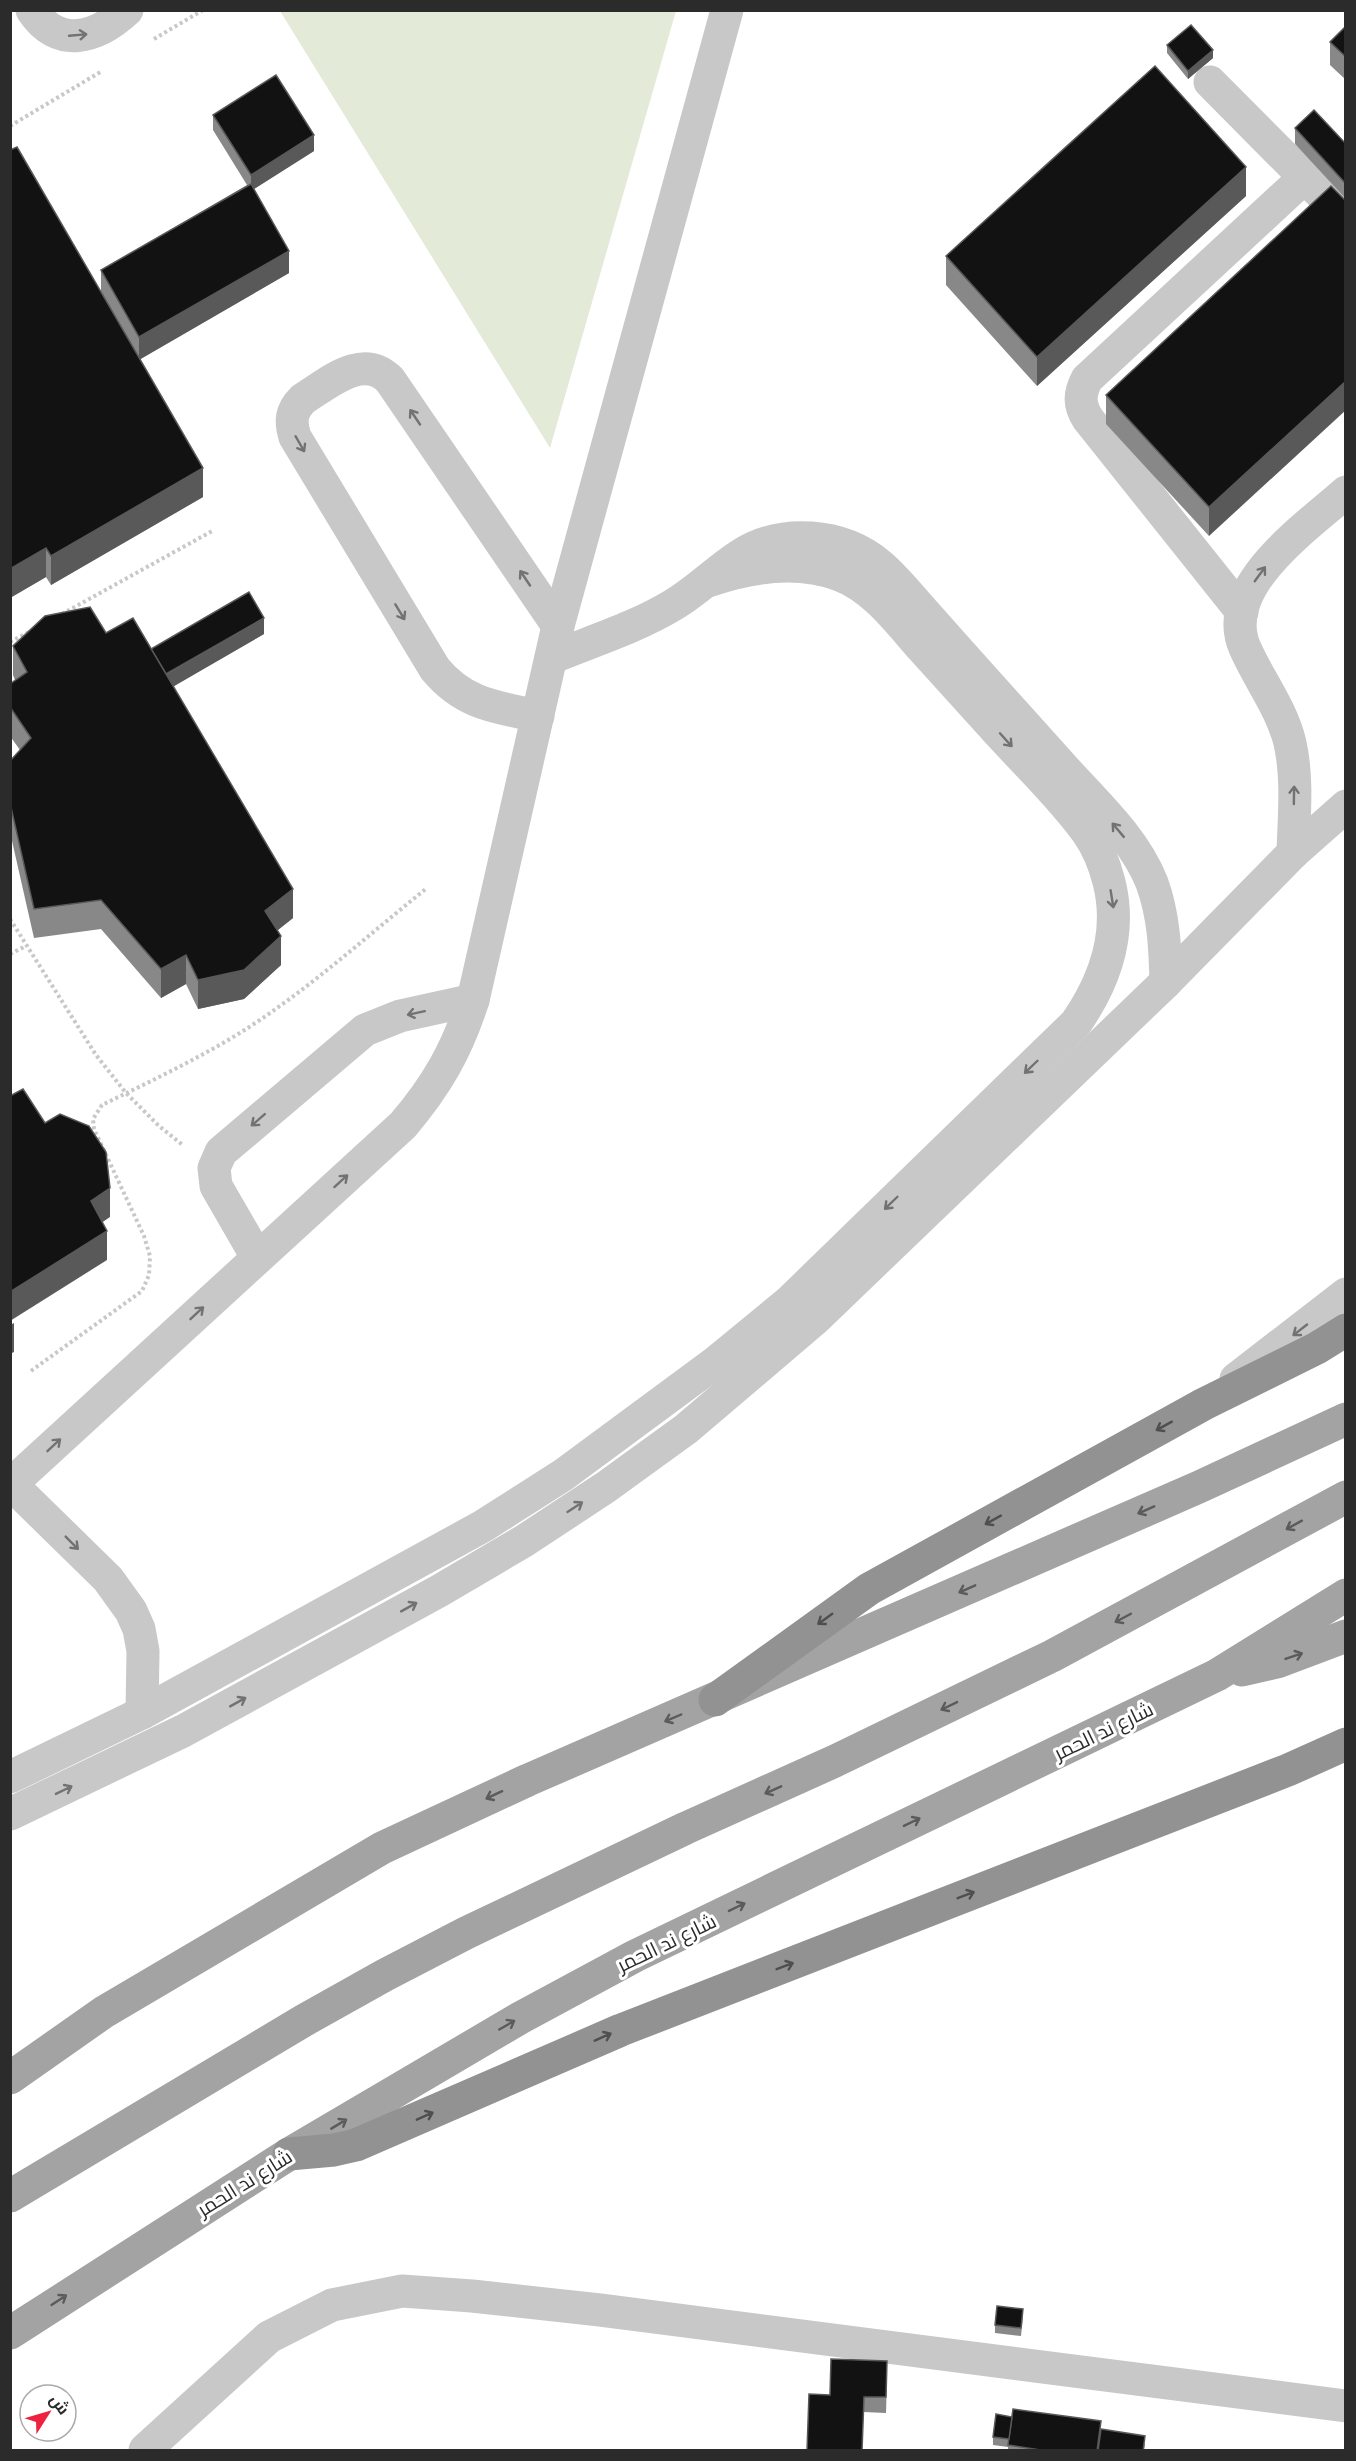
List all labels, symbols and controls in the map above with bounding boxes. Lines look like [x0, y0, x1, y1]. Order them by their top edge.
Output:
one-way arrow [68, 29, 87, 40]
one-way arrow [409, 409, 421, 425]
one-way arrow [294, 436, 306, 453]
one-way arrow [1254, 566, 1266, 582]
one-way arrow [519, 570, 531, 586]
one-way arrow [395, 603, 407, 620]
one-way arrow [999, 732, 1013, 747]
one-way arrow [1288, 785, 1300, 805]
one-way arrow [1112, 822, 1125, 838]
one-way arrow [1106, 889, 1117, 909]
one-way arrow [407, 1007, 426, 1019]
one-way arrow [1023, 1059, 1038, 1074]
one-way arrow [250, 1113, 266, 1127]
one-way arrow [333, 1174, 348, 1188]
one-way arrow [884, 1195, 899, 1210]
one-way arrow [189, 1306, 204, 1320]
one-way arrow [1292, 1323, 1308, 1336]
one-way arrow [1156, 1421, 1174, 1432]
one-way arrow [46, 1438, 61, 1452]
one-way arrow [567, 1500, 584, 1513]
one-way arrow [1137, 1505, 1155, 1517]
one-way arrow [985, 1515, 1003, 1526]
one-way arrow [1286, 1519, 1303, 1531]
one-way arrow [64, 1536, 79, 1551]
one-way arrow [959, 1584, 977, 1595]
one-way arrow [400, 1601, 417, 1613]
one-way arrow [818, 1613, 834, 1625]
one-way arrow [1114, 1613, 1132, 1624]
one-way arrow [1284, 1650, 1303, 1661]
one-way arrow [229, 1695, 246, 1707]
street label: شارع ند الحمر [1049, 1696, 1158, 1767]
one-way arrow [940, 1701, 958, 1713]
one-way arrow [665, 1713, 683, 1724]
one-way arrow [54, 1783, 72, 1795]
one-way arrow [764, 1784, 782, 1796]
one-way arrow [486, 1790, 504, 1802]
one-way arrow [903, 1816, 921, 1828]
one-way arrow [957, 1889, 975, 1900]
one-way arrow [727, 1901, 745, 1913]
street label: شارع ند الحمر [612, 1908, 721, 1979]
one-way arrow [775, 1960, 793, 1971]
one-way arrow [498, 2019, 516, 2030]
one-way arrow [594, 2031, 612, 2043]
one-way arrow [415, 2110, 433, 2121]
one-way arrow [330, 2117, 347, 2129]
street label: شارع ند الحمر [191, 2143, 298, 2224]
one-way arrow [50, 2294, 67, 2306]
north arrow [18, 2383, 78, 2443]
text: ش [46, 2390, 74, 2418]

